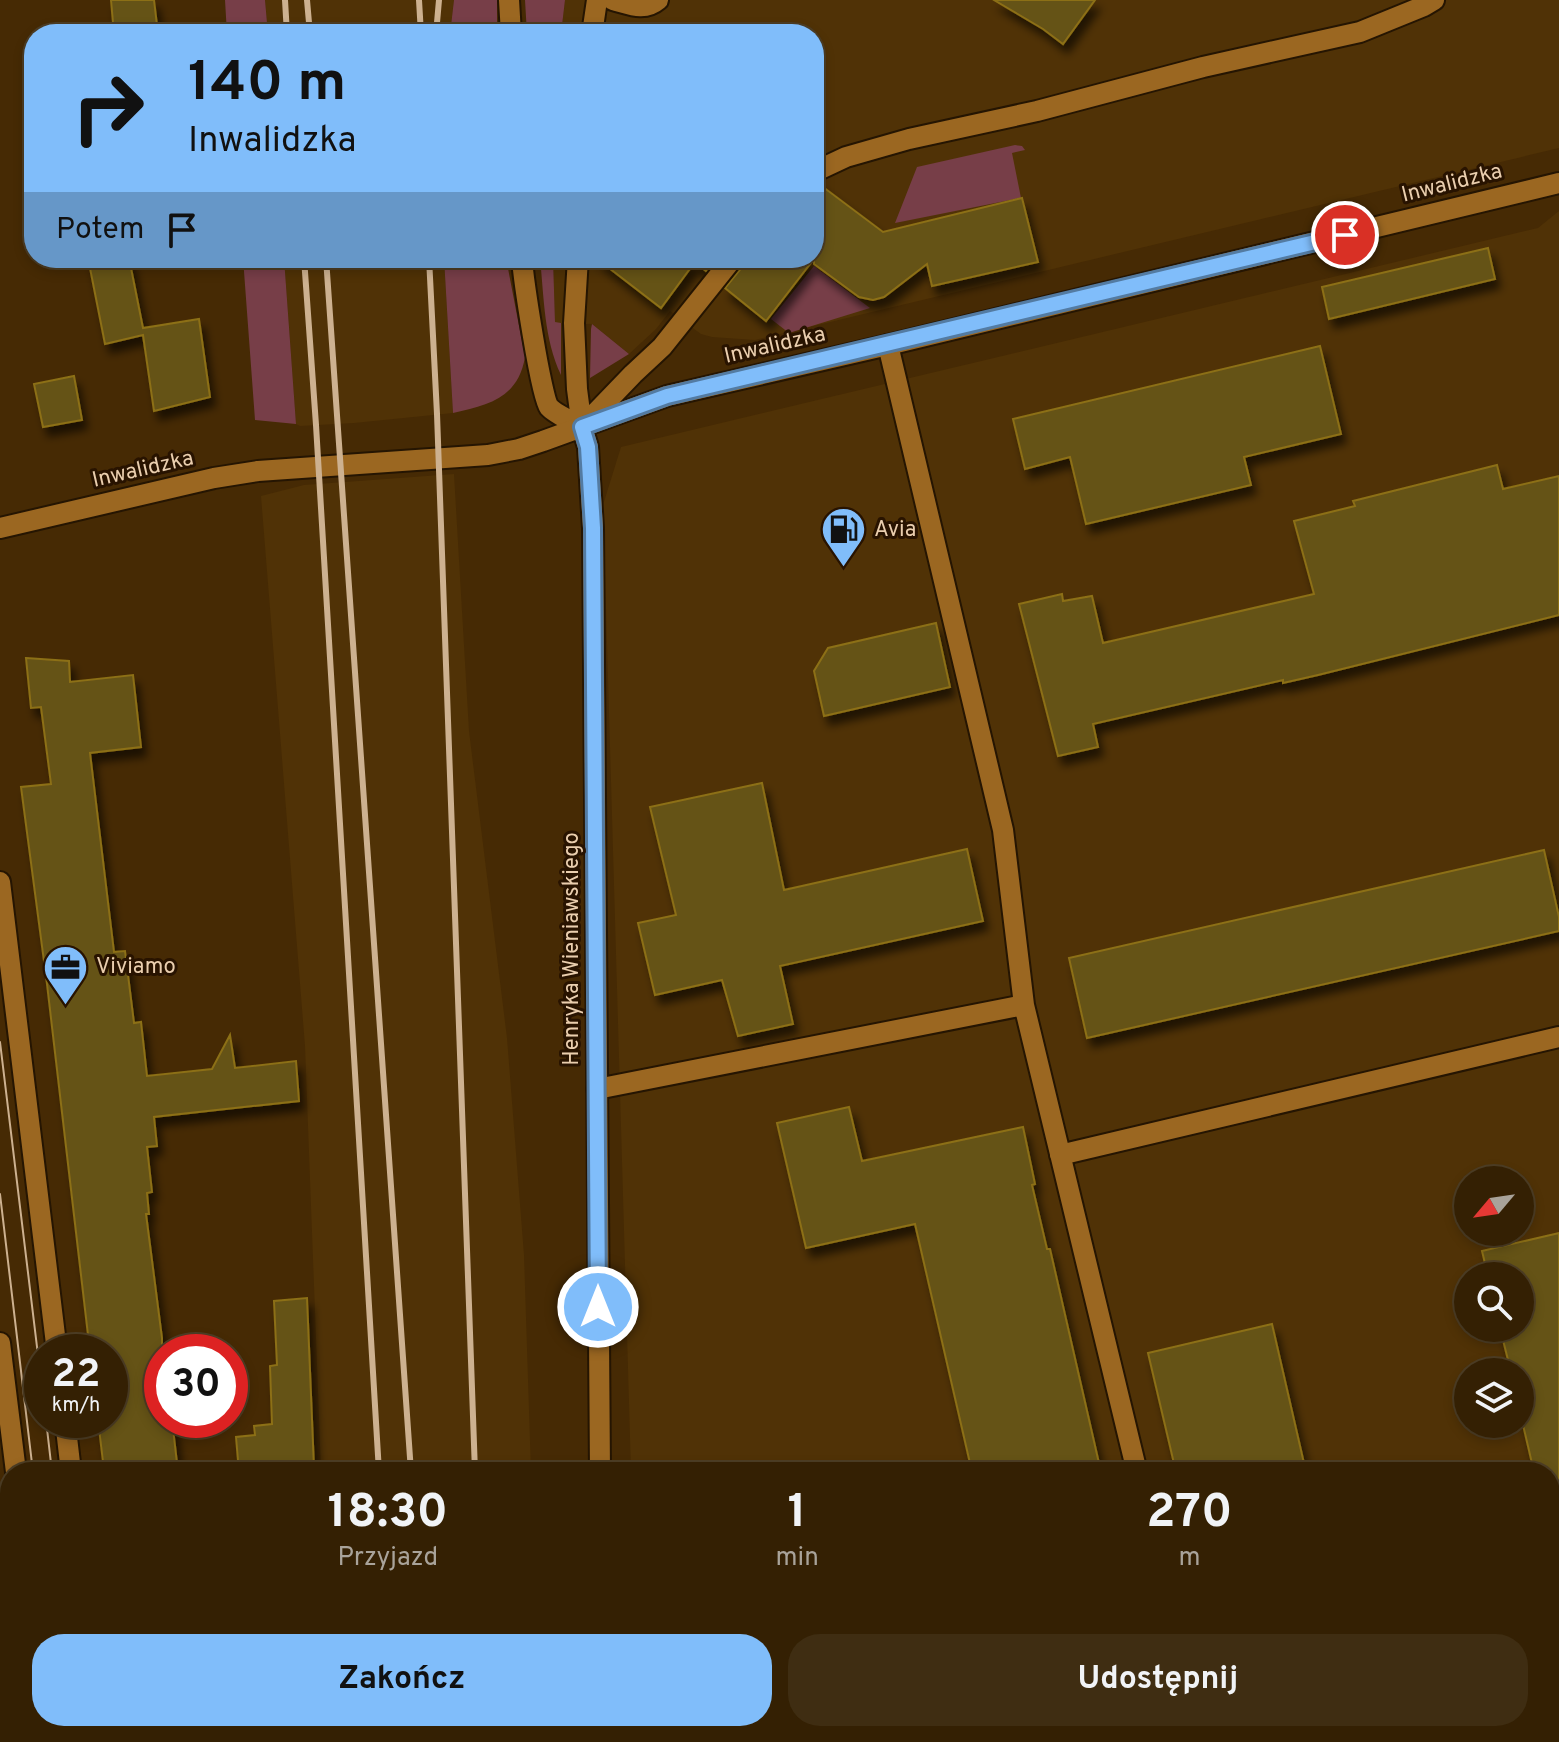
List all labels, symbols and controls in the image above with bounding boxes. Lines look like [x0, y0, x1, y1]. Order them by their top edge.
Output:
text: 140 m [188, 50, 346, 120]
icon: right [56, 56, 160, 160]
text: Inwalidzka [188, 119, 357, 165]
street label: Inwalidzka [1399, 158, 1505, 210]
pin [1311, 201, 1379, 269]
icon: arrive [160, 208, 204, 252]
text: Potem [56, 212, 144, 249]
icon: arrive [1323, 213, 1367, 257]
street label: Inwalidzka [722, 321, 828, 371]
street label: Inwalidzka [90, 445, 196, 495]
fuel station icon: Avia [819, 506, 867, 569]
place label: Avia [874, 517, 916, 544]
street label: Henryka Wieniawskiego [559, 832, 586, 1066]
office icon: Viviamo [41, 943, 89, 1006]
place label: Viviamo [96, 954, 176, 981]
north arrow [1454, 1166, 1534, 1246]
map controls [1454, 1166, 1534, 1438]
button: search [1454, 1262, 1534, 1342]
position arrow [556, 1265, 640, 1349]
speed limit sign: 30 [144, 1334, 248, 1438]
text: 22 [52, 1351, 100, 1401]
button: layers [1454, 1358, 1534, 1438]
text: km/h [52, 1393, 100, 1419]
text: 18:30 [327, 1484, 448, 1544]
text: 1 [788, 1484, 807, 1544]
text: 270 [1146, 1484, 1233, 1544]
text: Przyjazd [337, 1542, 438, 1575]
text: min [776, 1542, 819, 1575]
text: m [1178, 1542, 1200, 1575]
button: Zakończ [32, 1634, 772, 1726]
button: Udostępnij [788, 1634, 1528, 1726]

